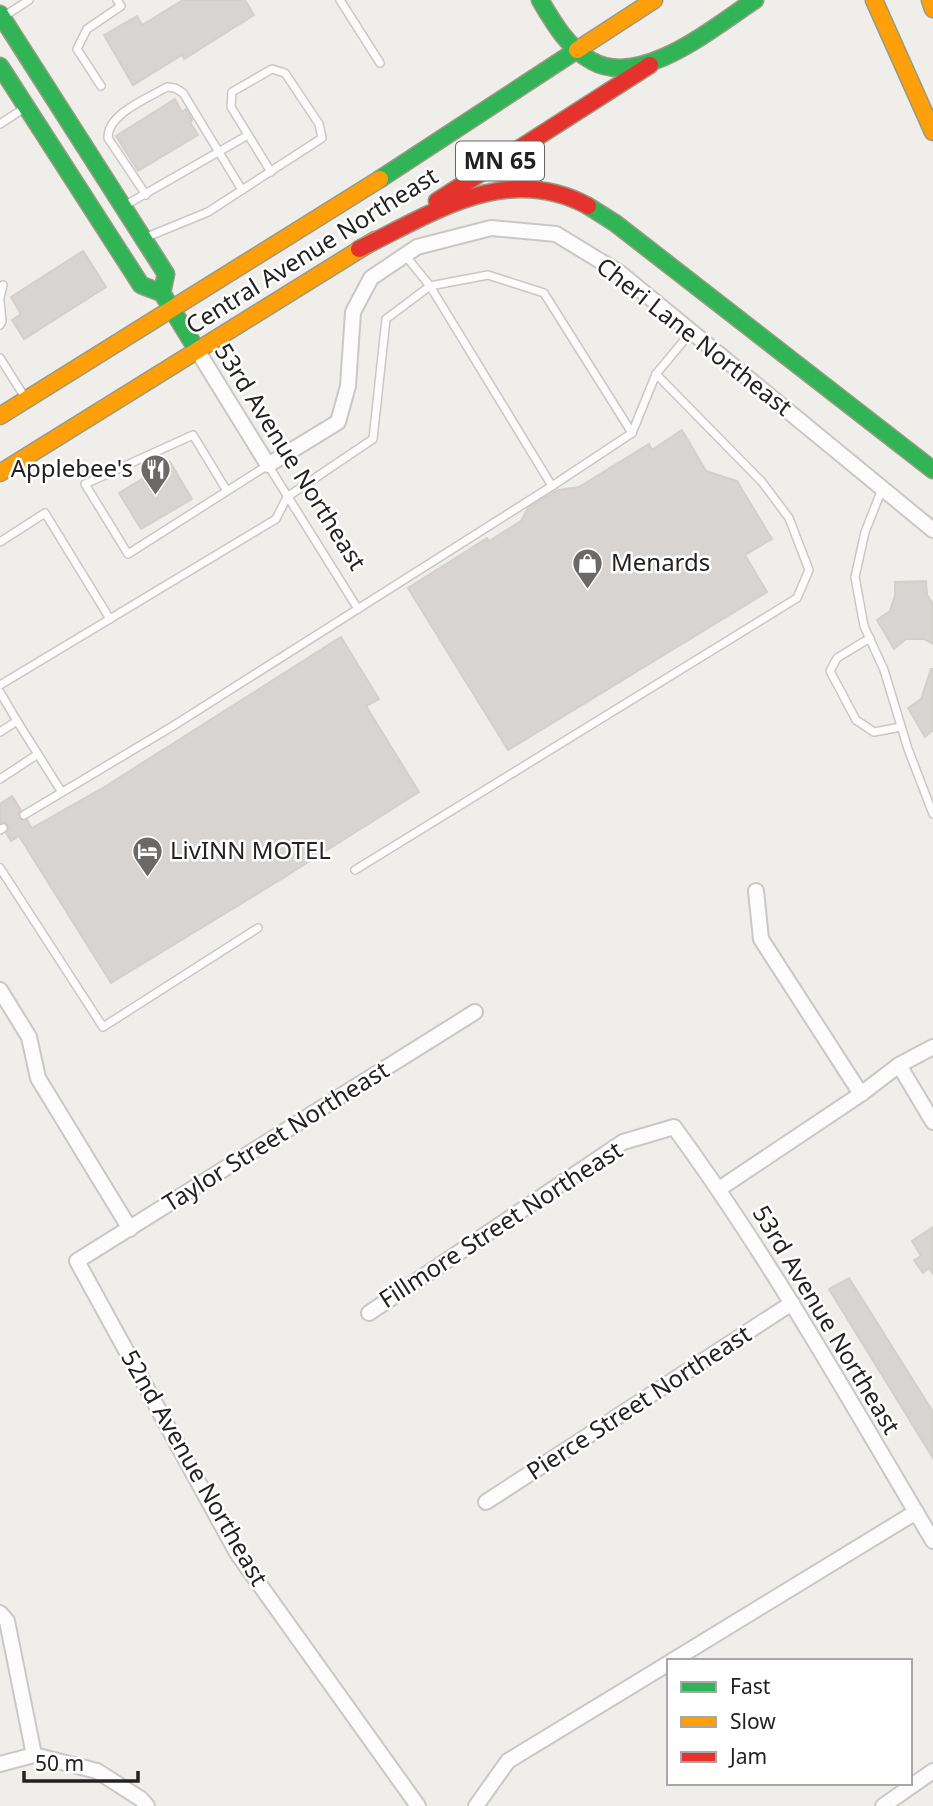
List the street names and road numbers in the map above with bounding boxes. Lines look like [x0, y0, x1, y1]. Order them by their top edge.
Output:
road number: MN 65 [456, 142, 544, 180]
street label: Central Avenue Northeast [179, 158, 444, 341]
street label: Cheri Lane Northeast [590, 249, 800, 423]
street label: 53rd Avenue Northeast [208, 336, 375, 576]
street label: Taylor Street Northeast [156, 1053, 395, 1219]
street label: Fillmore Street Northeast [372, 1132, 628, 1315]
street label: 53rd Avenue Northeast [746, 1199, 909, 1440]
street label: Pierce Street Northeast [520, 1316, 757, 1487]
street label: 52nd Avenue Northeast [114, 1343, 277, 1591]

